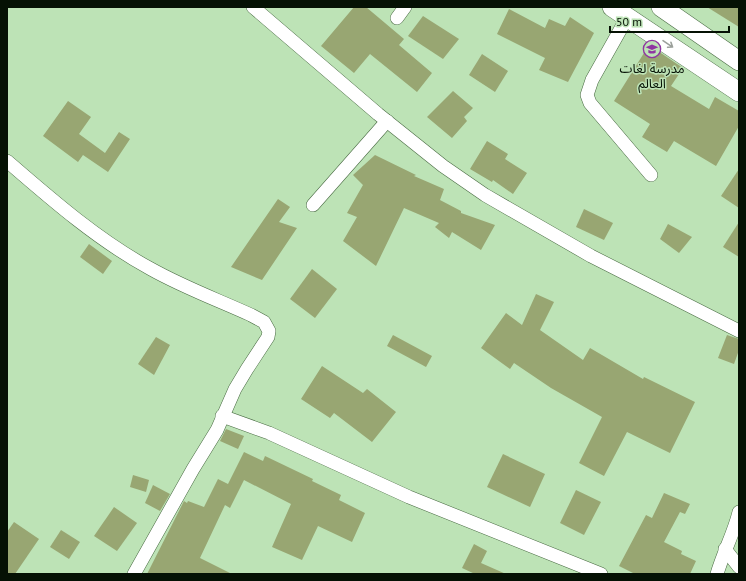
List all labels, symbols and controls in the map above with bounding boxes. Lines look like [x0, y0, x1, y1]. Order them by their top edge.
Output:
scale bar [610, 8, 729, 34]
text: 50 m [616, 14, 642, 29]
school or university icon: مدرسة لغات العالم [642, 39, 662, 59]
one-way arrow [662, 40, 673, 48]
place label: مدرسة لغات العالم [620, 60, 685, 94]

